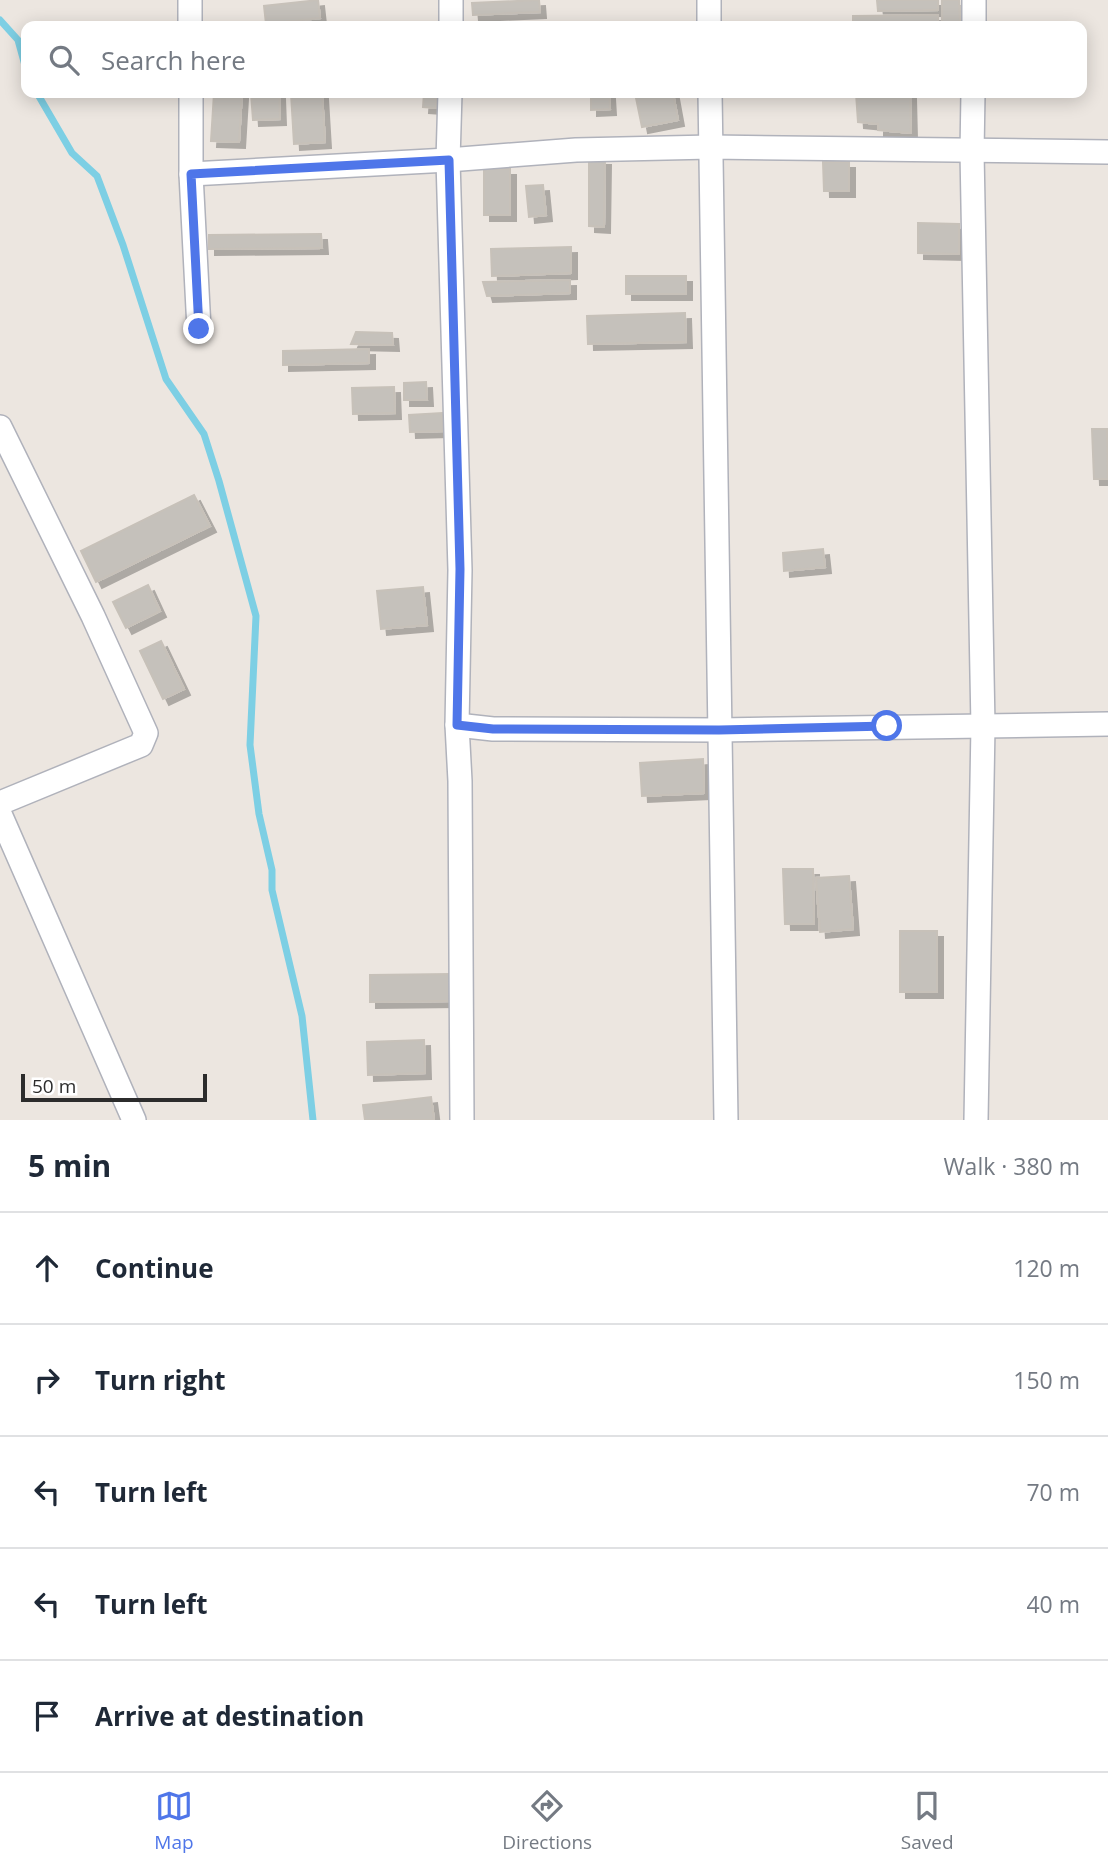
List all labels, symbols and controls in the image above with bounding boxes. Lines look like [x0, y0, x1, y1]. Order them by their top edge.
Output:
search box [21, 21, 1087, 98]
icon: search [45, 41, 83, 79]
text: Search here [101, 42, 246, 78]
route end [183, 313, 214, 344]
route start [871, 710, 902, 741]
scale bar [21, 1071, 206, 1103]
text: 50 m [32, 1073, 76, 1099]
text: 5 min [28, 1145, 111, 1186]
text: Walk · 380 m [943, 1150, 1080, 1182]
icon: ahead [28, 1249, 66, 1287]
text: Continue [95, 1250, 214, 1286]
text: 120 m [1013, 1252, 1080, 1284]
icon: right [28, 1361, 66, 1399]
text: Turn right [95, 1362, 226, 1398]
text: 150 m [1013, 1364, 1080, 1396]
icon: left [28, 1473, 66, 1511]
text: Turn left [95, 1474, 207, 1510]
text: 70 m [1026, 1476, 1080, 1508]
icon: left [28, 1585, 66, 1623]
text: Turn left [95, 1586, 207, 1622]
text: 40 m [1026, 1588, 1080, 1620]
icon: arrive [28, 1697, 66, 1735]
text: Arrive at destination [95, 1698, 364, 1734]
tab: Map [154, 1787, 194, 1855]
tab: Directions [502, 1787, 592, 1855]
tab: Saved [901, 1787, 954, 1855]

